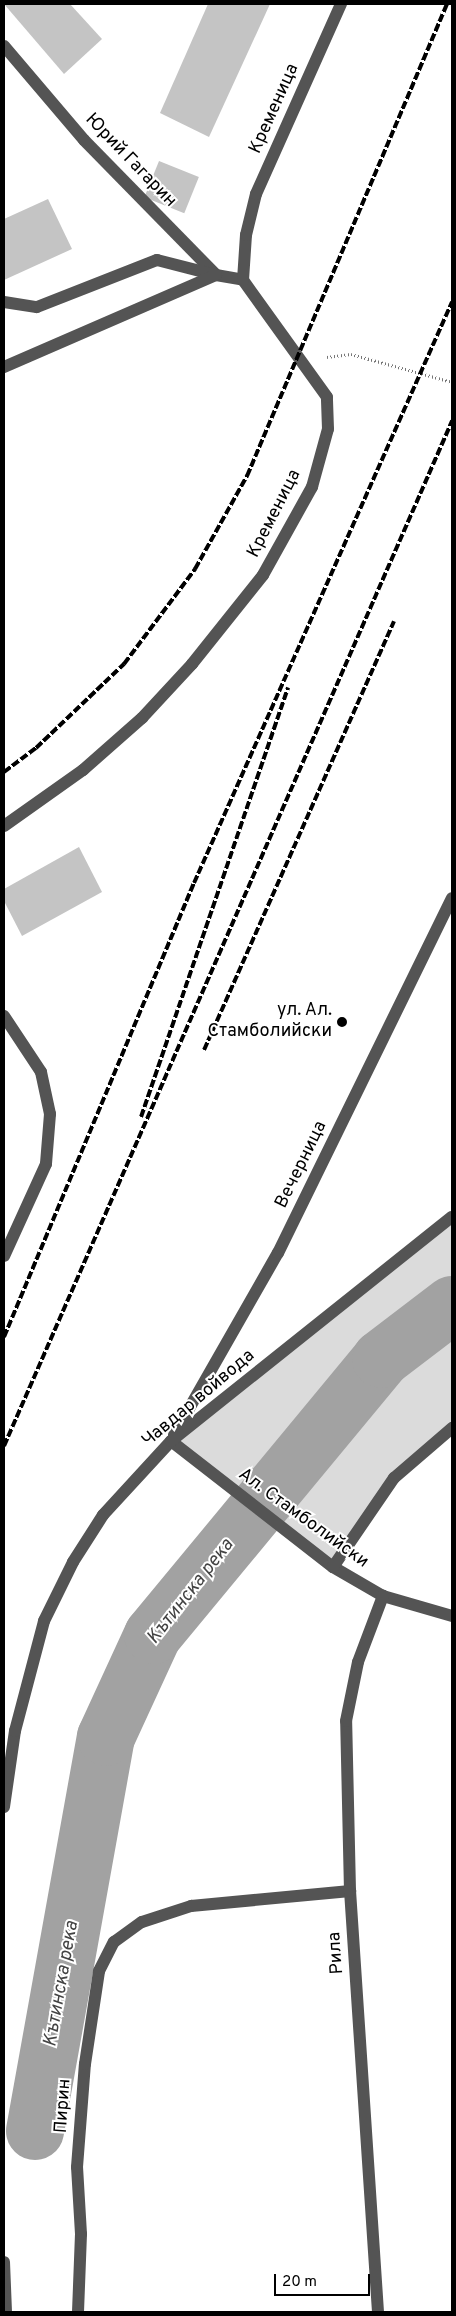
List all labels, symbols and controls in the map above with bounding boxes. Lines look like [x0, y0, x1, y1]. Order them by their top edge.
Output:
street label: Кременица [246, 61, 304, 157]
street label: Юрий Гагарин [80, 110, 180, 212]
street label: Кременица [244, 466, 306, 562]
place label: ул. Ал. Стамболийски [208, 1001, 332, 1044]
marker: ул. Ал. Стамболийски [336, 1016, 348, 1028]
street label: Вечерница [272, 1118, 332, 1212]
street label: Чавдар войвода [138, 1346, 260, 1452]
street label: Ал. Стамболийски [234, 1464, 372, 1574]
water label: Кътинска река [143, 1535, 239, 1649]
water label: Кътинска река [40, 1919, 84, 2049]
street label: Рила [325, 1931, 349, 1975]
street label: Пирин [51, 2078, 77, 2134]
scale bar [276, 2264, 372, 2296]
text: 20 m [282, 2273, 317, 2292]

